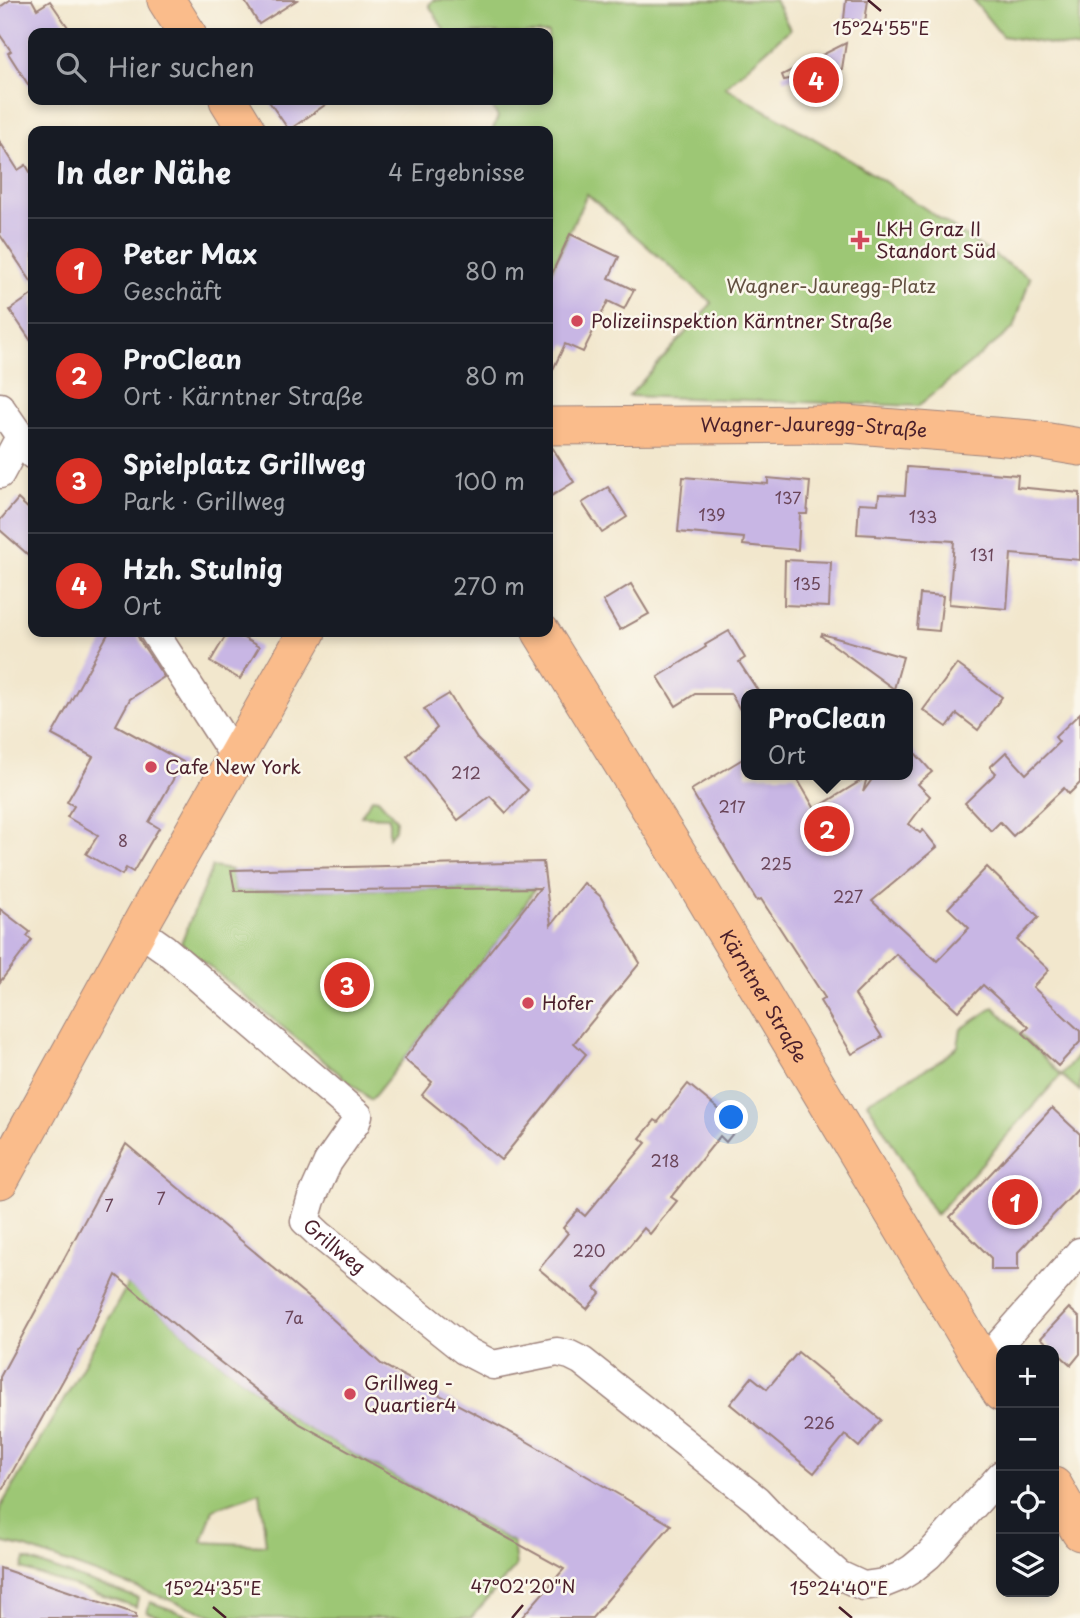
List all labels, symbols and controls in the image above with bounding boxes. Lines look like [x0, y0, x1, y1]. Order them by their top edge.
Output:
text: 15°24'55"E [833, 14, 929, 41]
search box [28, 28, 553, 105]
text: Hier suchen [108, 47, 255, 86]
icon: search [52, 48, 90, 86]
pin: 4 [793, 54, 839, 106]
text: In der Nähe [56, 149, 231, 194]
text: 4 Ergebnisse [388, 154, 525, 189]
place label: LKH Graz II Standort Süd [876, 214, 996, 264]
marker: LKH Graz II Standort Süd [850, 230, 870, 250]
text: Peter Max [123, 234, 257, 273]
text: 1 [74, 253, 85, 288]
text: 80 m [465, 253, 525, 288]
park label: Wagner-Jauregg-Platz [726, 271, 936, 299]
text: Geschäft [123, 273, 222, 308]
place label: Polizeiinspektion Kärntner Straße [591, 306, 892, 334]
marker: Polizeiinspektion Kärntner Straße [569, 313, 585, 329]
text: ProClean [123, 339, 242, 378]
text: 2 [71, 358, 87, 393]
text: 80 m [465, 358, 525, 393]
text: Ort · Kärntner Straße [123, 378, 363, 413]
street label: Wagner-Jauregg-Straße [700, 409, 928, 444]
text: Spielplatz Grillweg [123, 444, 366, 483]
text: 3 [71, 463, 87, 498]
text: 100 m [455, 463, 525, 498]
text: Park · Grillweg [123, 483, 286, 518]
house number: 137 [775, 485, 801, 509]
house number: 139 [699, 502, 725, 526]
house number: 133 [909, 504, 937, 528]
house number: 131 [970, 542, 994, 566]
text: Hzh. Stulnig [123, 549, 283, 588]
text: 4 [71, 568, 87, 603]
text: 270 m [453, 568, 525, 603]
house number: 135 [793, 571, 821, 595]
text: Ort [123, 588, 161, 623]
popup [741, 689, 913, 780]
text: ProClean [768, 698, 886, 737]
text: Ort [768, 737, 806, 772]
place label: Cafe New York [165, 752, 301, 780]
marker: Cafe New York [143, 759, 159, 775]
house number: 212 [451, 760, 481, 784]
house number: 217 [718, 794, 746, 818]
pin: 2 [804, 803, 850, 855]
house number: 8 [118, 828, 128, 852]
house number: 225 [760, 851, 792, 875]
house number: 227 [833, 884, 863, 908]
street label: Kärntner Straße [714, 924, 815, 1068]
pin: 3 [324, 959, 370, 1011]
place label: Hofer [542, 988, 594, 1016]
marker: Hofer [520, 995, 536, 1011]
your location [714, 1100, 748, 1134]
house number: 218 [650, 1148, 680, 1172]
pin: 1 [992, 1176, 1038, 1228]
house number: 7 [156, 1186, 166, 1210]
house number: 7 [104, 1193, 114, 1217]
street label: Grillweg [297, 1211, 373, 1280]
house number: 220 [572, 1238, 606, 1262]
house number: 7a [285, 1305, 303, 1329]
map controls [996, 1345, 1059, 1597]
button: + [996, 1345, 1059, 1408]
place label: Grillweg - Quartier4 [364, 1368, 457, 1418]
marker: Grillweg - Quartier4 [342, 1386, 358, 1402]
button: − [996, 1408, 1059, 1471]
house number: 226 [803, 1410, 835, 1434]
button: locate [996, 1471, 1059, 1534]
button: layers [996, 1534, 1059, 1597]
text: 47°02'20"N [470, 1572, 576, 1599]
text: 15°24'35"E [164, 1574, 262, 1601]
text: 15°24'40"E [790, 1574, 888, 1601]

